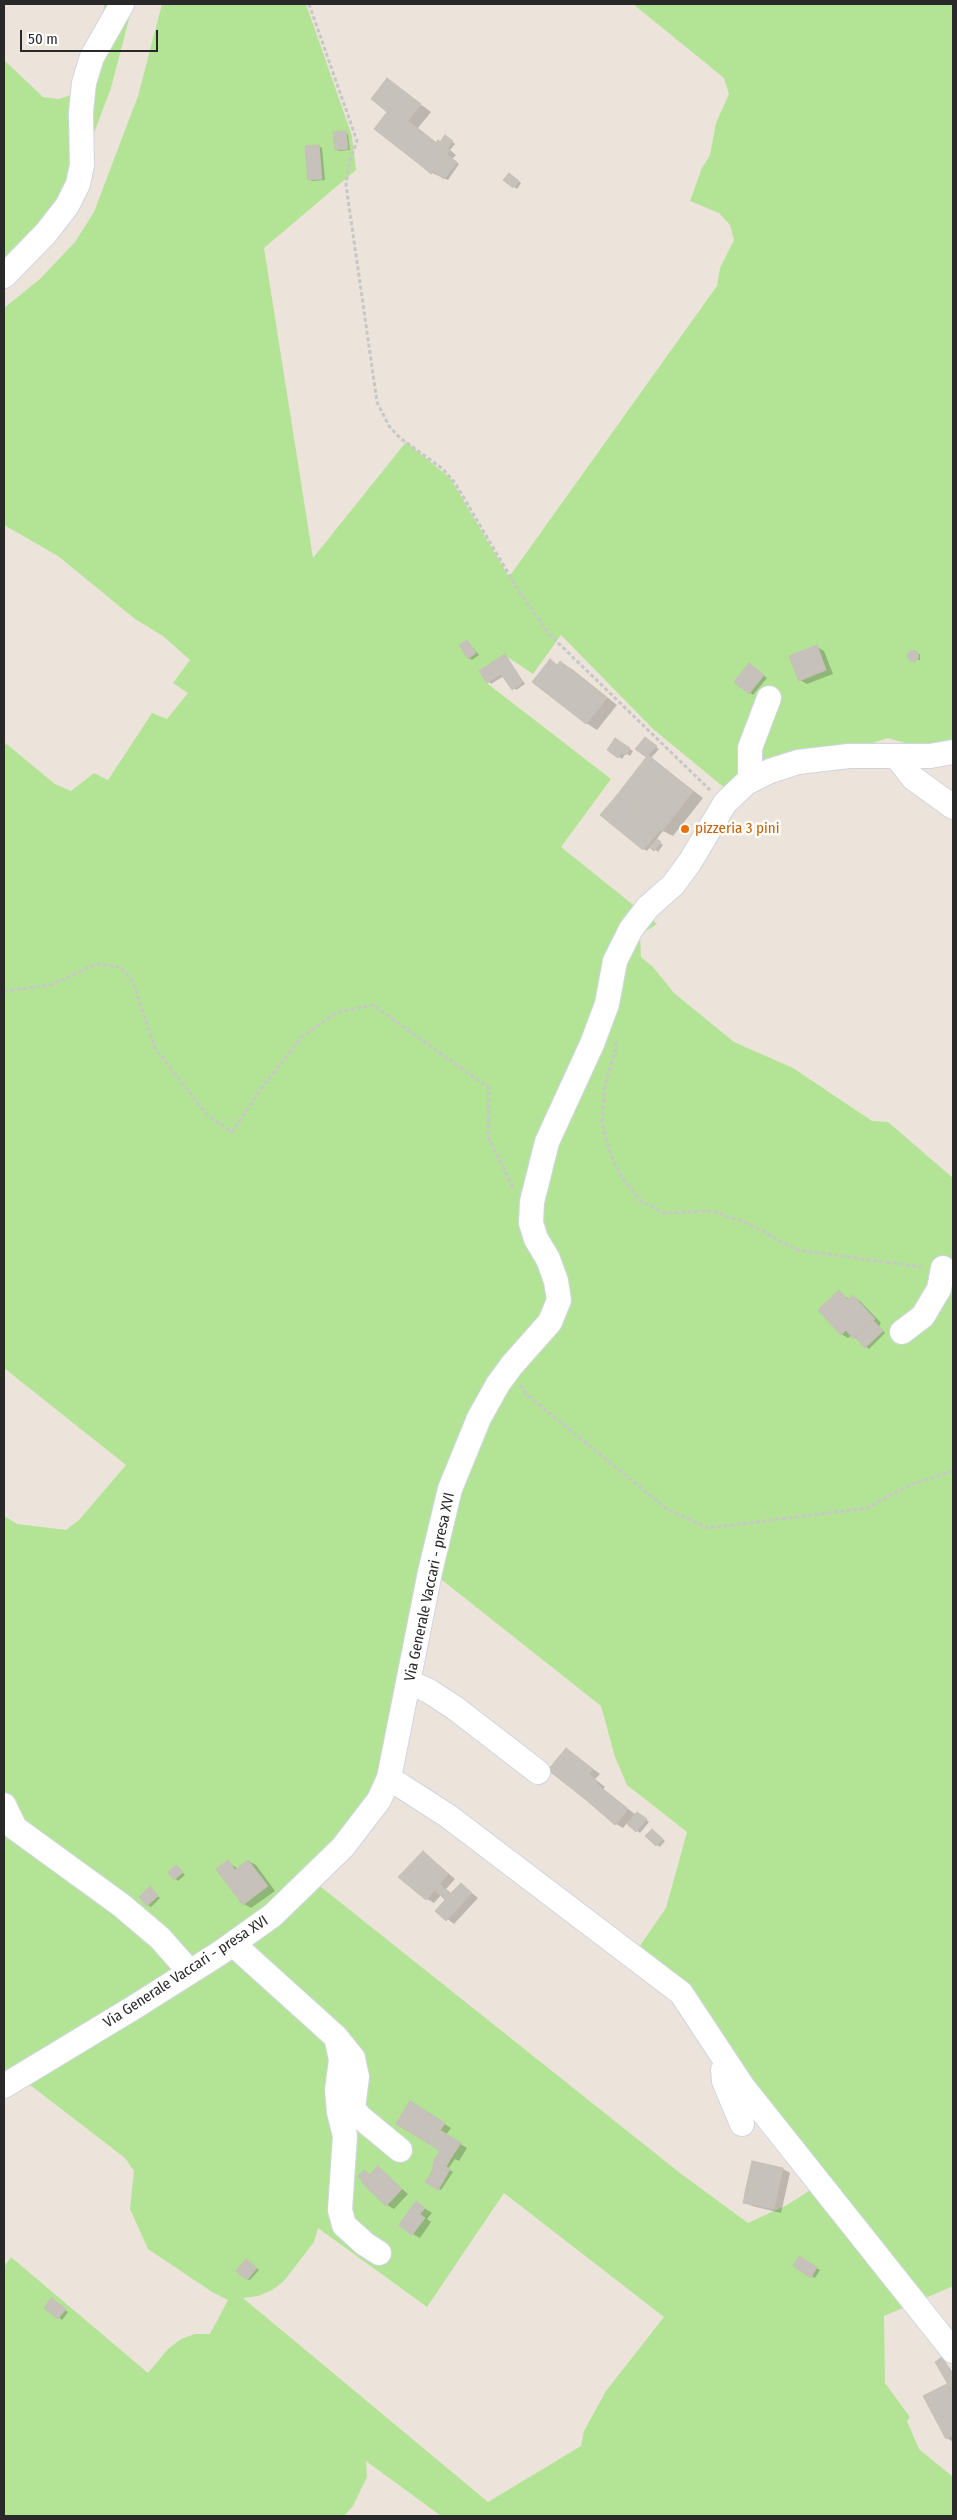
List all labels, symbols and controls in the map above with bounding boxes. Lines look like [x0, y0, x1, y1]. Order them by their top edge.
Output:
scale bar [22, 20, 160, 52]
text: 50 m [28, 30, 58, 48]
place label: pizzeria 3 pini [695, 820, 780, 838]
marker: pizzeria 3 pini [679, 823, 691, 835]
street label: Via Generale Vaccari - presa XVI [401, 1491, 459, 1683]
street label: Via Generale Vaccari - presa XVI [100, 1912, 272, 2032]

